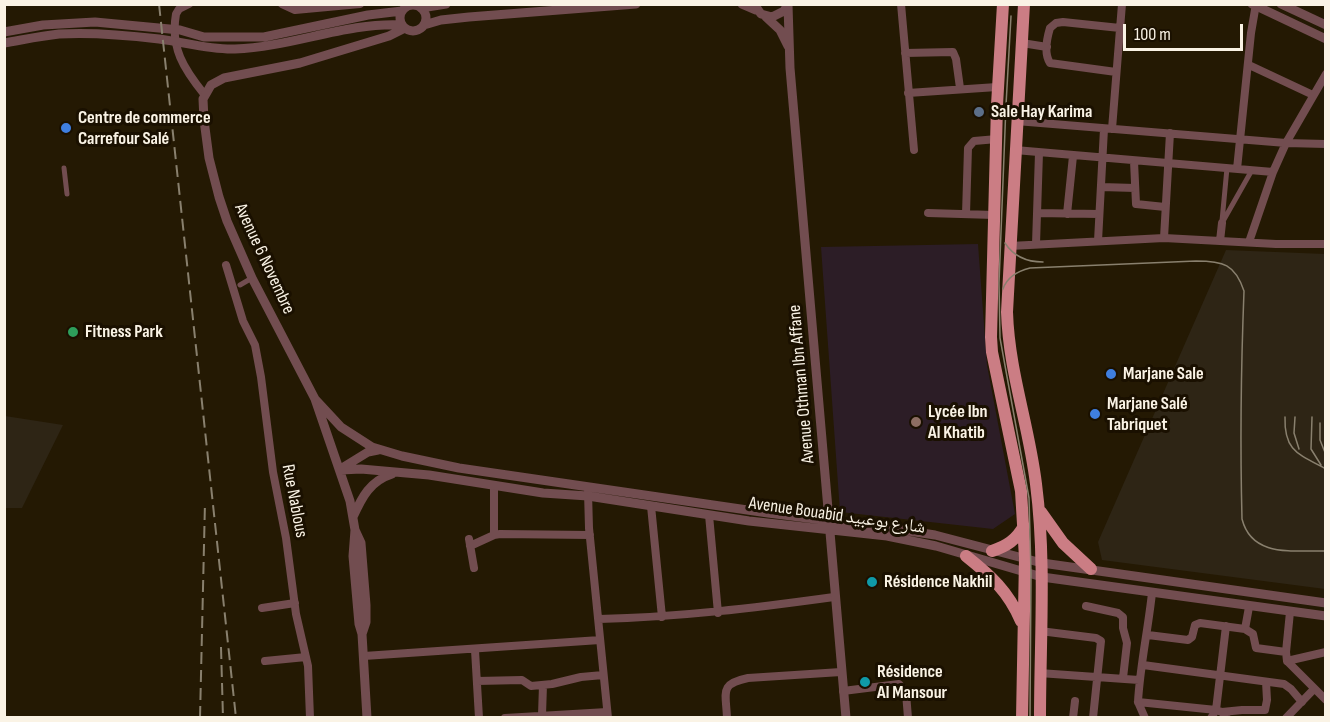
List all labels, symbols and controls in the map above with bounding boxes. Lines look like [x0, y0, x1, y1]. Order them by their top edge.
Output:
scale bar [1126, 12, 1246, 50]
text: 100 m [1134, 24, 1171, 45]
place label: Sale Hay Karima [991, 101, 1092, 123]
marker: Sale Hay Karima [972, 105, 986, 119]
place label: Centre de commerce Carrefour Salé [78, 107, 211, 150]
marker: Centre de commerce Carrefour Salé [59, 121, 73, 135]
street label: Avenue 6 Novembre [229, 200, 299, 318]
street label: Avenue Othman Ibn Affane [784, 304, 820, 464]
place label: Fitness Park [85, 321, 163, 343]
marker: Fitness Park [66, 325, 80, 339]
place label: Marjane Sale [1123, 363, 1204, 385]
marker: Marjane Sale [1104, 367, 1118, 381]
place label: Marjane Salé Tabriquet [1107, 393, 1188, 436]
place label: Lycée Ibn Al Khatib [928, 401, 988, 444]
marker: Marjane Salé Tabriquet [1088, 407, 1102, 421]
marker: Lycée Ibn Al Khatib [909, 415, 923, 429]
street label: Rue Nablous [276, 462, 312, 540]
street label: Avenue Bouabid شارع بوعبيد [747, 493, 927, 539]
place label: Résidence Nakhil [884, 571, 992, 593]
marker: Résidence Nakhil [865, 575, 879, 589]
place label: Résidence Al Mansour [877, 661, 947, 704]
marker: Résidence Al Mansour [858, 675, 872, 689]

